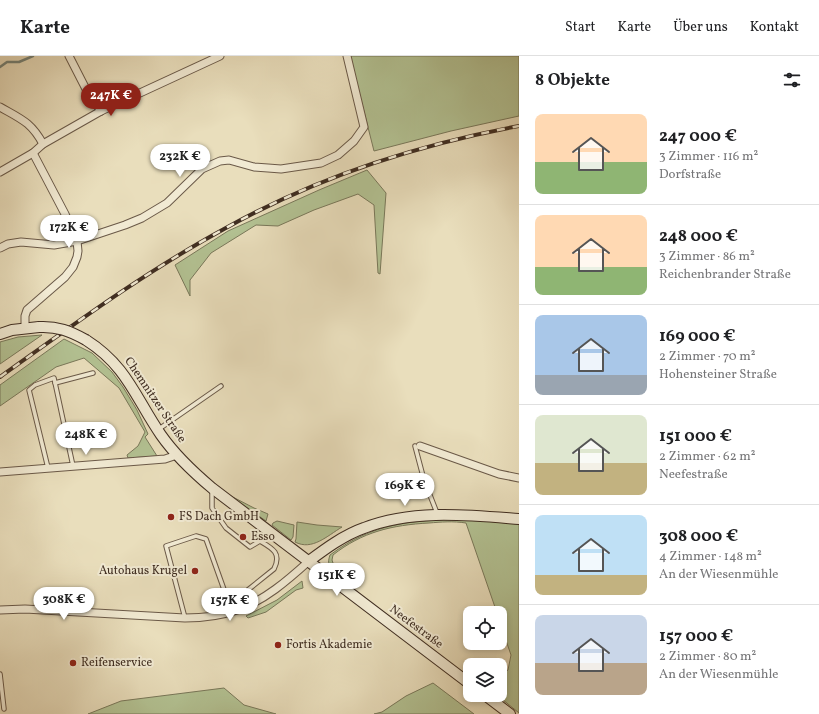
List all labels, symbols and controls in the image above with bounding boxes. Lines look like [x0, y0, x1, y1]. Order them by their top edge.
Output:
text: Karte [20, 15, 70, 41]
text: Start [565, 18, 595, 37]
text: Karte [617, 18, 651, 37]
text: Über uns [673, 18, 728, 37]
text: Kontakt [750, 18, 799, 37]
text: 8 Objekte [535, 69, 610, 92]
icon: filters [781, 69, 803, 91]
pin: 247K € [78, 83, 144, 117]
text: 247K € [90, 87, 132, 105]
text: 247 000 € [659, 125, 737, 148]
icon: home [567, 130, 615, 178]
pin: 232K € [147, 144, 213, 178]
text: 232K € [159, 148, 201, 166]
text: 3 Zimmer · 116 m² [659, 148, 758, 166]
text: Dorfstraße [659, 166, 721, 184]
pin: 172K € [36, 215, 102, 249]
text: 172K € [49, 219, 89, 237]
text: 248 000 € [659, 225, 738, 248]
icon: home [567, 231, 615, 279]
text: 3 Zimmer · 86 m² [659, 248, 755, 266]
text: Reichenbrander Straße [659, 266, 791, 284]
text: 169 000 € [659, 325, 736, 348]
icon: home [567, 331, 615, 379]
text: 2 Zimmer · 70 m² [659, 348, 756, 366]
street label: Chemnitzer Straße [120, 354, 190, 446]
text: Hohensteiner Straße [659, 366, 777, 384]
pin: 248K € [53, 422, 119, 456]
text: 151 000 € [659, 425, 732, 448]
text: 248K € [64, 426, 108, 444]
icon: home [567, 431, 615, 479]
text: 2 Zimmer · 62 m² [659, 448, 756, 466]
text: Neefestraße [659, 466, 728, 484]
pin: 169K € [372, 473, 438, 507]
text: 169K € [384, 477, 426, 495]
place label: FS Dach GmbH [179, 509, 259, 525]
marker: FS Dach GmbH [166, 512, 176, 522]
text: 308 000 € [659, 525, 738, 548]
place label: Esso [251, 529, 275, 545]
icon: home [567, 531, 615, 579]
marker: Esso [238, 532, 248, 542]
text: 4 Zimmer · 148 m² [659, 548, 762, 566]
place label: Autohaus Krugel [99, 563, 187, 579]
pin: 151K € [304, 563, 370, 597]
marker: Autohaus Krugel [190, 566, 200, 576]
text: An der Wiesenmühle [659, 566, 779, 584]
text: 151K € [318, 567, 356, 585]
pin: 308K € [31, 587, 97, 621]
pin: 157K € [197, 588, 263, 622]
text: 308K € [42, 591, 86, 609]
text: 157K € [210, 592, 250, 610]
street label: Neefestraße [386, 602, 446, 653]
map controls [463, 606, 507, 702]
button: locate [463, 606, 507, 650]
text: 157 000 € [659, 625, 733, 648]
icon: home [567, 631, 615, 679]
place label: Fortis Akademie [286, 637, 373, 653]
marker: Fortis Akademie [273, 640, 283, 650]
text: 2 Zimmer · 80 m² [659, 648, 756, 666]
place label: Reifenservice [81, 655, 152, 671]
marker: Reifenservice [68, 658, 78, 668]
button: layers [463, 658, 507, 702]
text: An der Wiesenmühle [659, 666, 779, 684]

